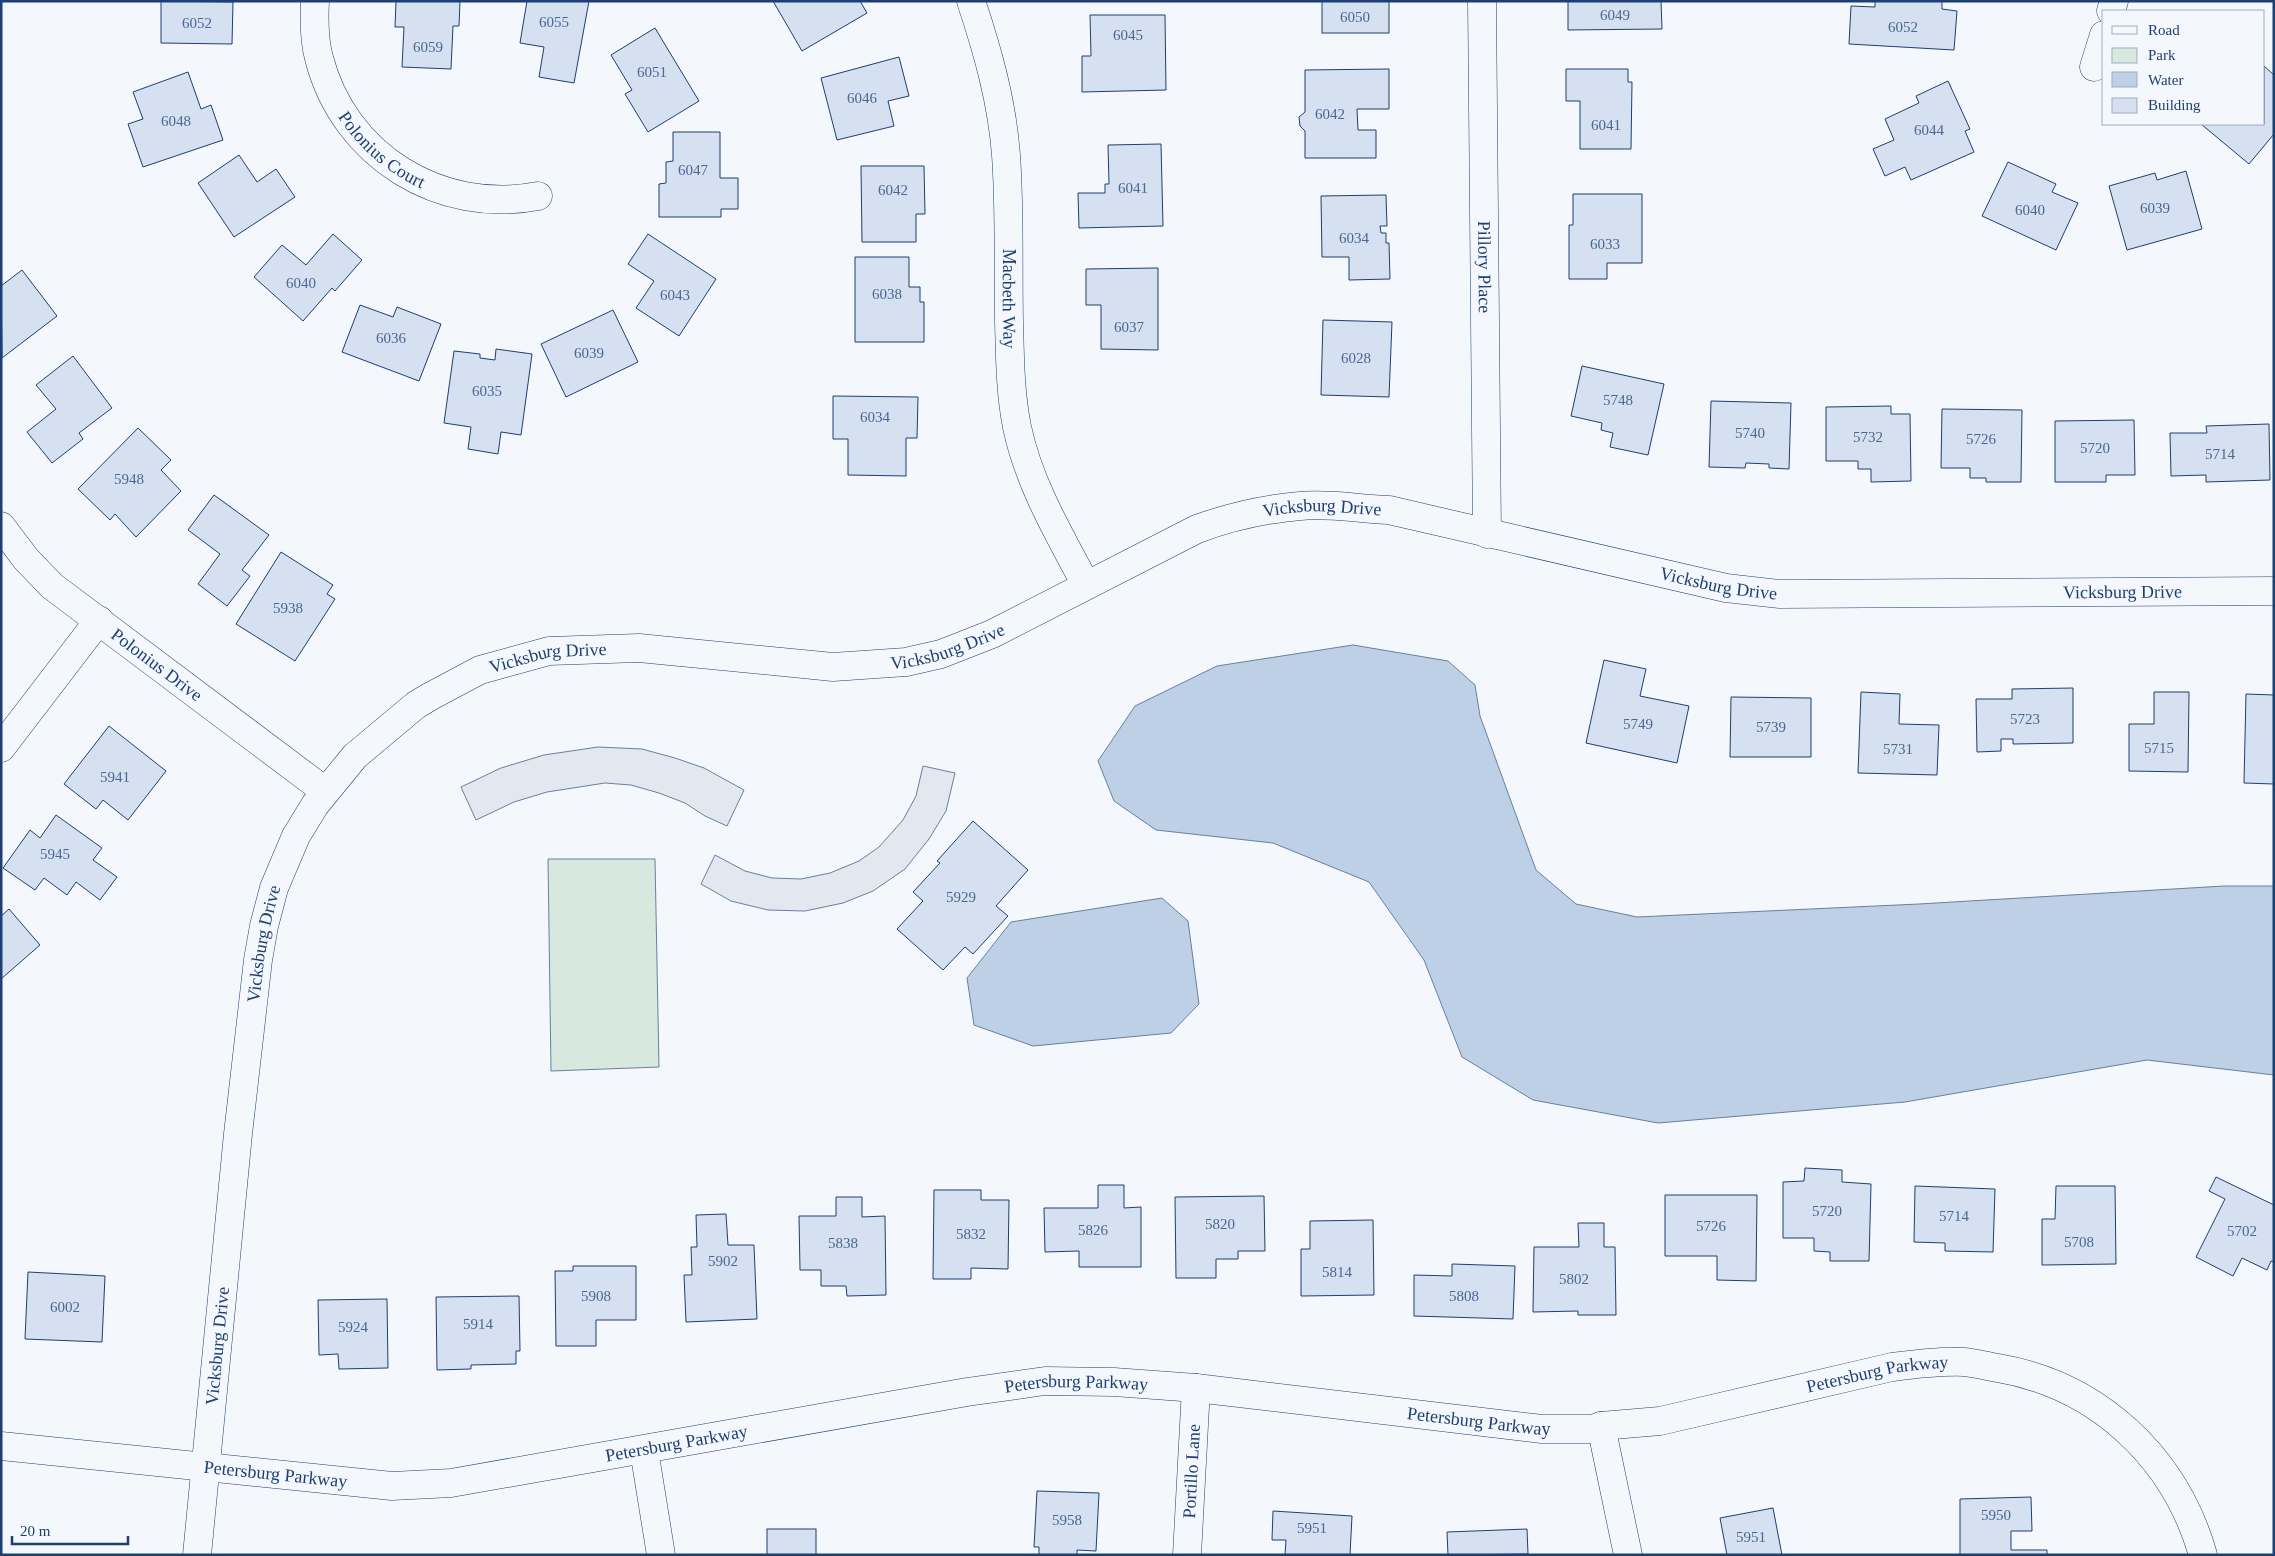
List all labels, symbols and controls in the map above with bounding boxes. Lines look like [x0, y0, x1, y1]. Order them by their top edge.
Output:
house number: 6049 [1600, 7, 1630, 23]
house number: 6050 [1340, 9, 1370, 25]
legend [2102, 10, 2265, 125]
house number: 6055 [539, 14, 569, 30]
house number: 6052 [182, 15, 212, 31]
house number: 6052 [1888, 19, 1918, 35]
text: Road [2148, 22, 2180, 38]
house number: 6045 [1113, 27, 1143, 43]
house number: 6059 [413, 39, 443, 55]
text: Park [2148, 47, 2176, 63]
house number: 6051 [637, 64, 667, 80]
text: Water [2148, 72, 2183, 88]
house number: 6046 [847, 90, 878, 106]
text: Building [2148, 97, 2201, 113]
house number: 6042 [1315, 106, 1345, 122]
street label: Polonius Court [335, 108, 428, 192]
house number: 6048 [161, 113, 191, 129]
house number: 6041 [1591, 117, 1621, 133]
house number: 6044 [1914, 122, 1945, 138]
house number: 6047 [678, 162, 709, 178]
house number: 6041 [1118, 180, 1148, 196]
house number: 6042 [878, 182, 908, 198]
house number: 6039 [2140, 200, 2170, 216]
house number: 6040 [2015, 202, 2045, 218]
street label: Pillory Place [1474, 221, 1495, 313]
house number: 6034 [1339, 230, 1370, 246]
house number: 6033 [1590, 236, 1620, 252]
street label: Macbeth Way [999, 249, 1020, 349]
house number: 6040 [286, 275, 316, 291]
house number: 6038 [872, 286, 902, 302]
house number: 6043 [660, 287, 690, 303]
house number: 6037 [1114, 319, 1145, 335]
house number: 6036 [376, 330, 407, 346]
house number: 6039 [574, 345, 604, 361]
house number: 6028 [1341, 350, 1371, 366]
house number: 6035 [472, 383, 502, 399]
house number: 5748 [1603, 392, 1633, 408]
house number: 6034 [860, 409, 891, 425]
house number: 5740 [1735, 425, 1765, 441]
house number: 5732 [1853, 429, 1883, 445]
house number: 5726 [1966, 431, 1997, 447]
house number: 5720 [2080, 440, 2110, 456]
house number: 5714 [2205, 446, 2236, 462]
house number: 5948 [114, 471, 144, 487]
street label: Vicksburg Drive [1261, 495, 1382, 521]
street label: Vicksburg Drive [1658, 563, 1778, 604]
street label: Vicksburg Drive [2063, 582, 2182, 602]
house number: 5938 [273, 600, 303, 616]
street label: Vicksburg Drive [890, 619, 1008, 673]
street label: Polonius Drive [107, 624, 206, 705]
street label: Vicksburg Drive [487, 639, 607, 677]
house number: 5723 [2010, 711, 2040, 727]
house number: 5749 [1623, 716, 1653, 732]
house number: 5739 [1756, 719, 1786, 735]
house number: 5715 [2144, 740, 2174, 756]
house number: 5731 [1883, 741, 1913, 757]
house number: 5941 [100, 769, 130, 785]
house number: 5945 [40, 846, 70, 862]
street label: Vicksburg Drive [243, 883, 284, 1004]
house number: 5929 [946, 889, 976, 905]
house number: 5720 [1812, 1203, 1842, 1219]
house number: 5714 [1939, 1208, 1970, 1224]
house number: 5820 [1205, 1216, 1235, 1232]
house number: 5726 [1696, 1218, 1727, 1234]
house number: 5826 [1078, 1222, 1109, 1238]
house number: 5702 [2227, 1223, 2257, 1239]
house number: 5832 [956, 1226, 986, 1242]
house number: 5708 [2064, 1234, 2094, 1250]
house number: 5838 [828, 1235, 858, 1251]
house number: 5902 [708, 1253, 738, 1269]
house number: 5814 [1322, 1264, 1353, 1280]
house number: 5802 [1559, 1271, 1589, 1287]
street label: Vicksburg Drive [202, 1286, 233, 1406]
house number: 5908 [581, 1288, 611, 1304]
house number: 5808 [1449, 1288, 1479, 1304]
house number: 6002 [50, 1299, 80, 1315]
house number: 5914 [463, 1316, 494, 1332]
house number: 5924 [338, 1319, 369, 1335]
street label: Petersburg Parkway [1804, 1352, 1949, 1397]
street label: Petersburg Parkway [1003, 1371, 1149, 1397]
street label: Petersburg Parkway [1406, 1403, 1551, 1439]
street label: Petersburg Parkway [604, 1421, 749, 1466]
street label: Portillo Lane [1179, 1423, 1204, 1519]
street label: Petersburg Parkway [203, 1457, 348, 1491]
house number: 5950 [1981, 1507, 2011, 1523]
house number: 5958 [1052, 1512, 1082, 1528]
scale bar [12, 1514, 129, 1546]
house number: 5951 [1297, 1520, 1327, 1536]
text: 20 m [20, 1523, 51, 1539]
house number: 5951 [1736, 1529, 1766, 1545]

